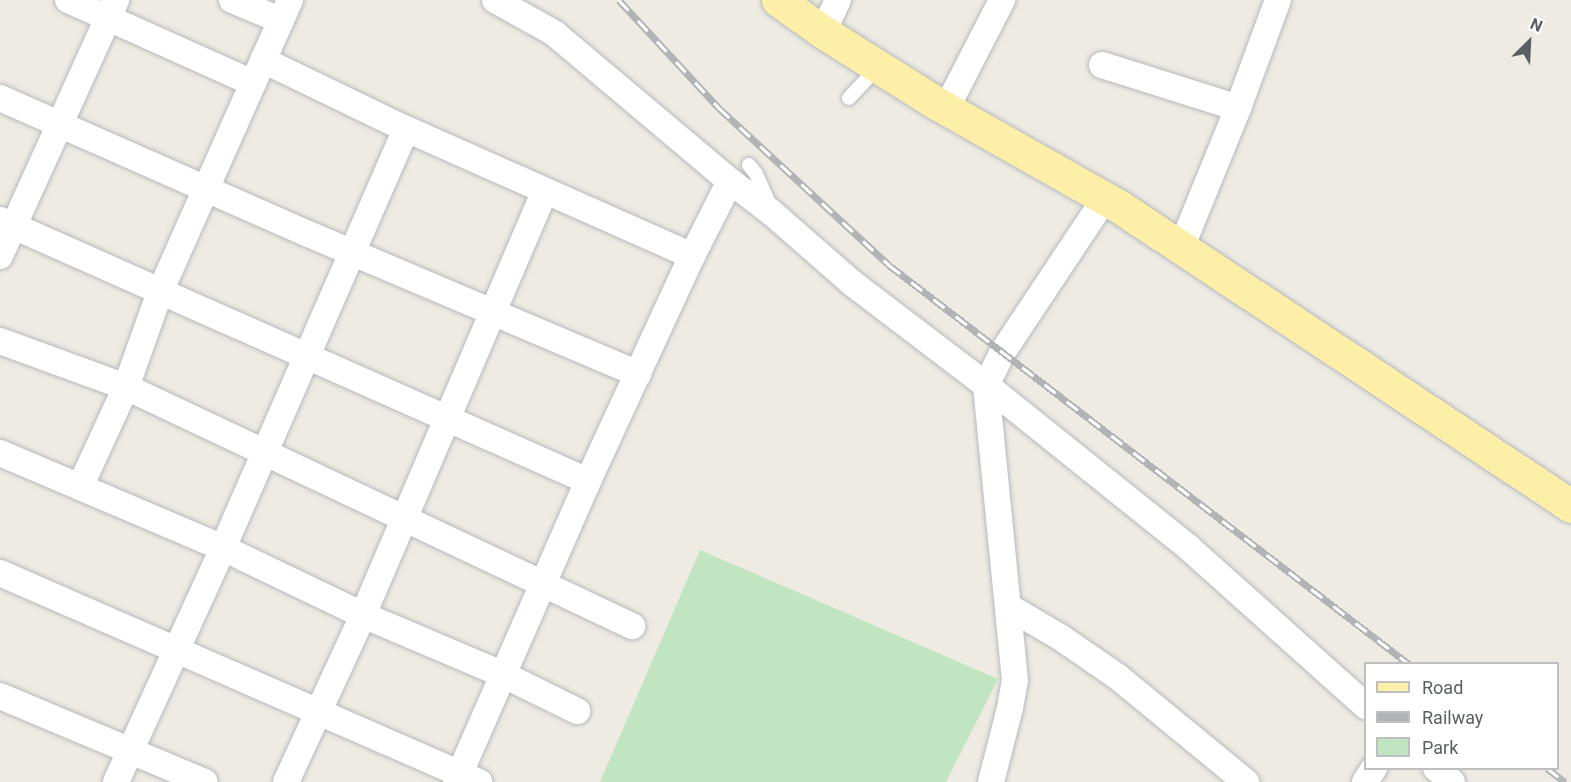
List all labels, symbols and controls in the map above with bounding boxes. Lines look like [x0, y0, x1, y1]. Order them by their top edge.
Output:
north arrow [1499, 12, 1559, 72]
text: N [1527, 14, 1546, 36]
legend [1364, 662, 1559, 770]
text: Road [1422, 677, 1463, 698]
text: Railway [1422, 707, 1483, 728]
text: Park [1422, 737, 1458, 758]

